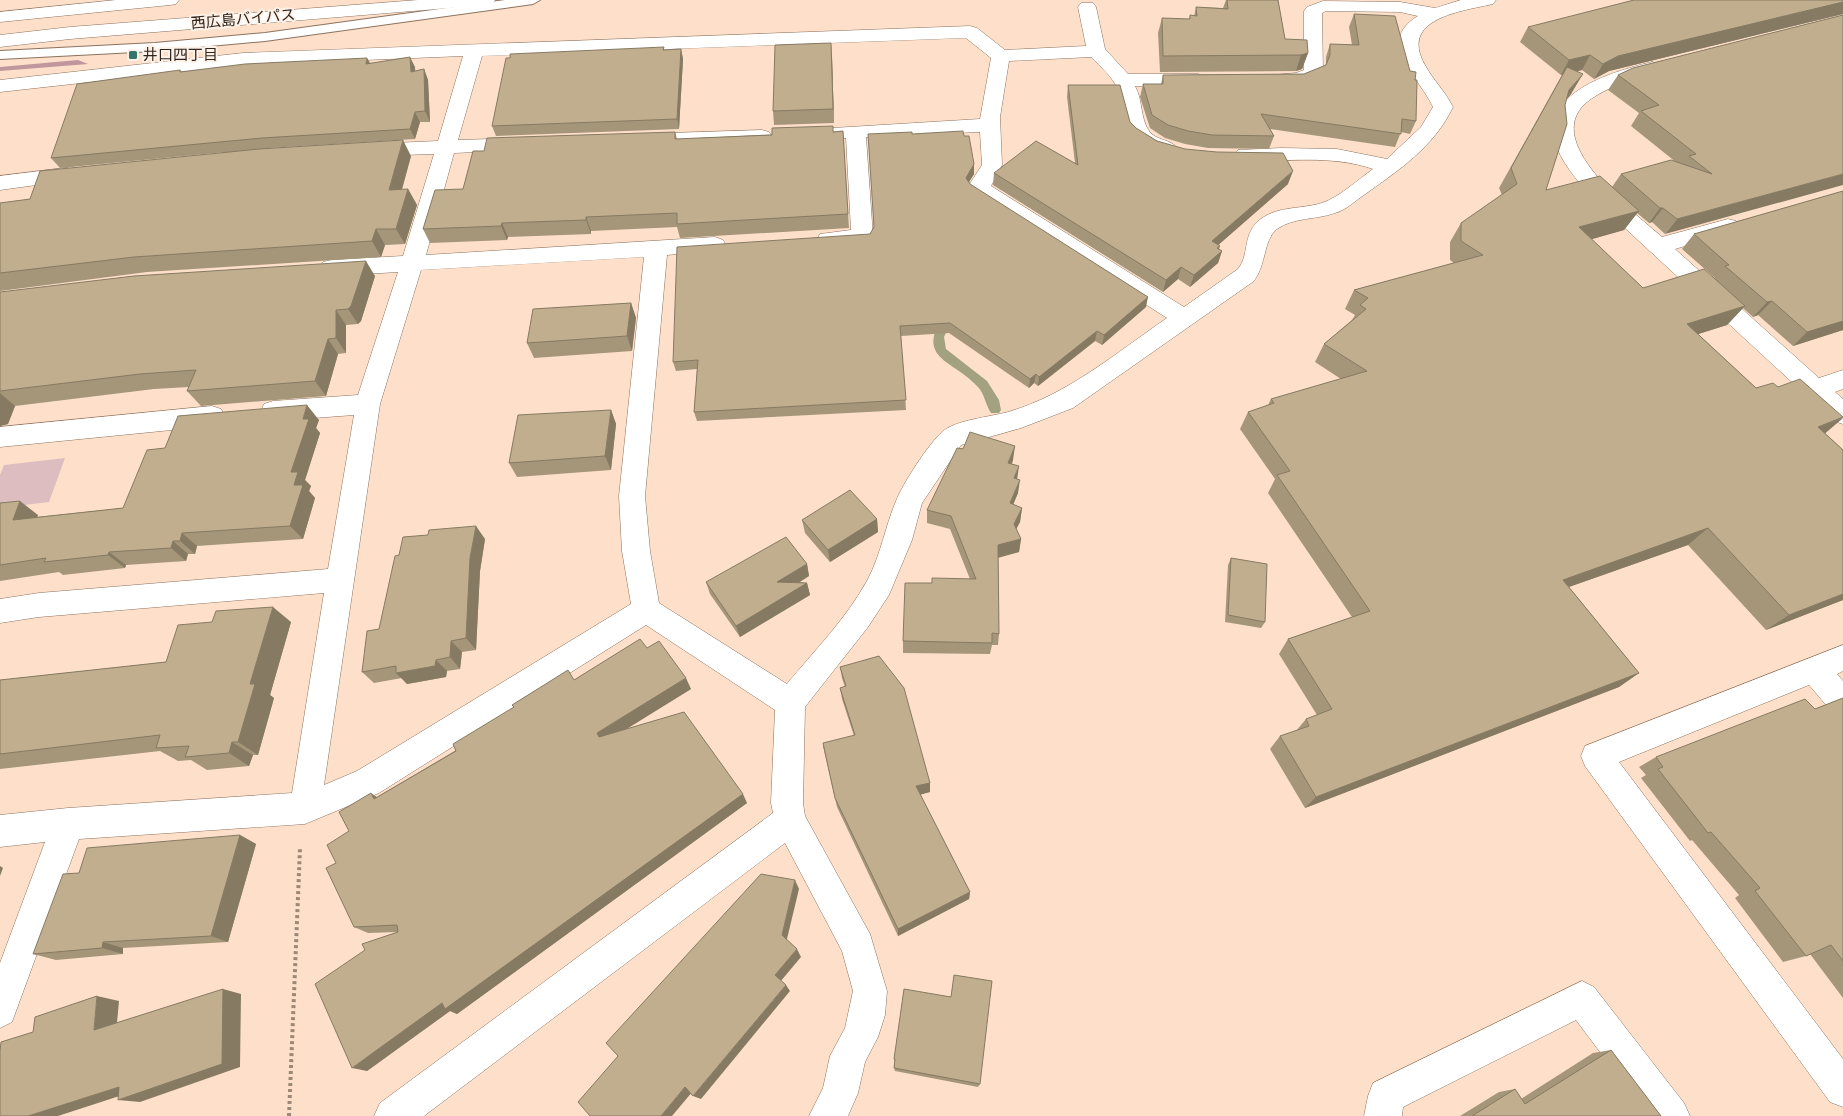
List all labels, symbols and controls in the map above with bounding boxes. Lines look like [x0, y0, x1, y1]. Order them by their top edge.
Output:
street label: 西広島バイパス [190, 5, 296, 33]
place label: 井口四丁目 [143, 46, 218, 64]
marker: 井口四丁目 [127, 49, 139, 61]

